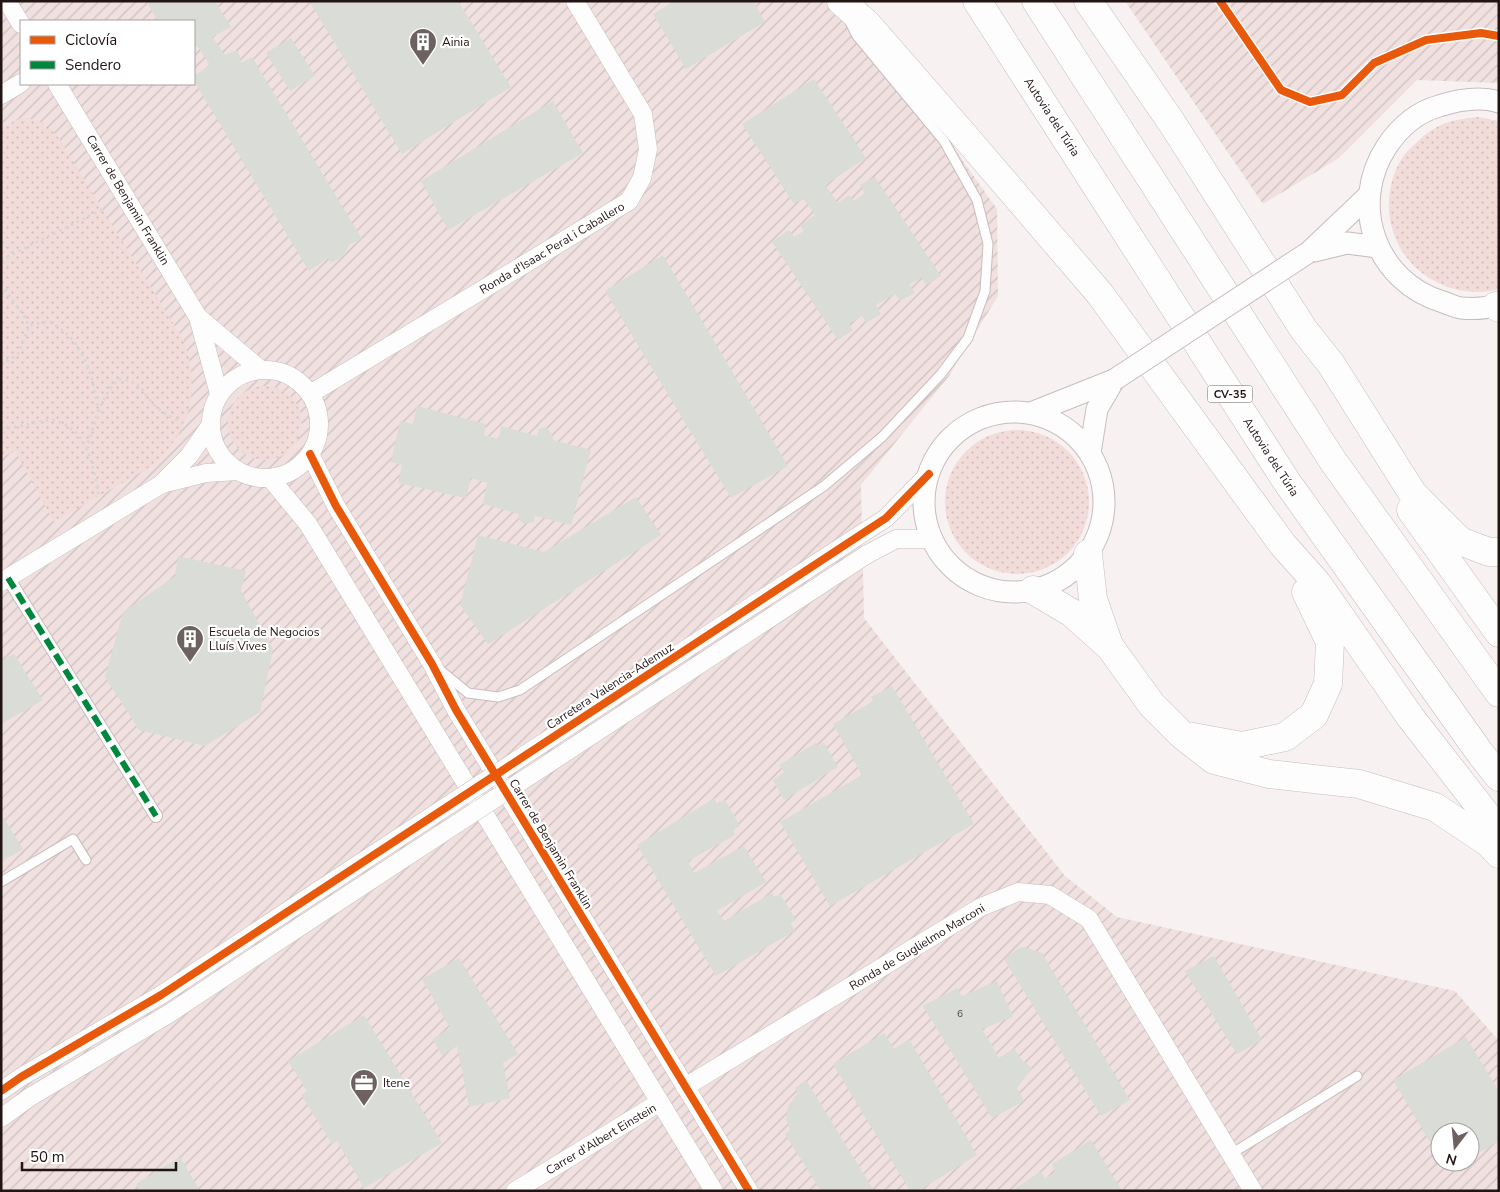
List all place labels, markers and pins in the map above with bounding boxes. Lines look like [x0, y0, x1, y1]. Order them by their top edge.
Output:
building icon: Ainia [408, 27, 438, 66]
place label: Ainia [442, 34, 470, 50]
building icon: Escuela de Negocios Lluís Vives [175, 624, 205, 663]
place label: Escuela de Negocios Lluís Vives [209, 624, 320, 654]
office icon: Itene [349, 1068, 379, 1107]
place label: Itene [383, 1075, 410, 1091]

